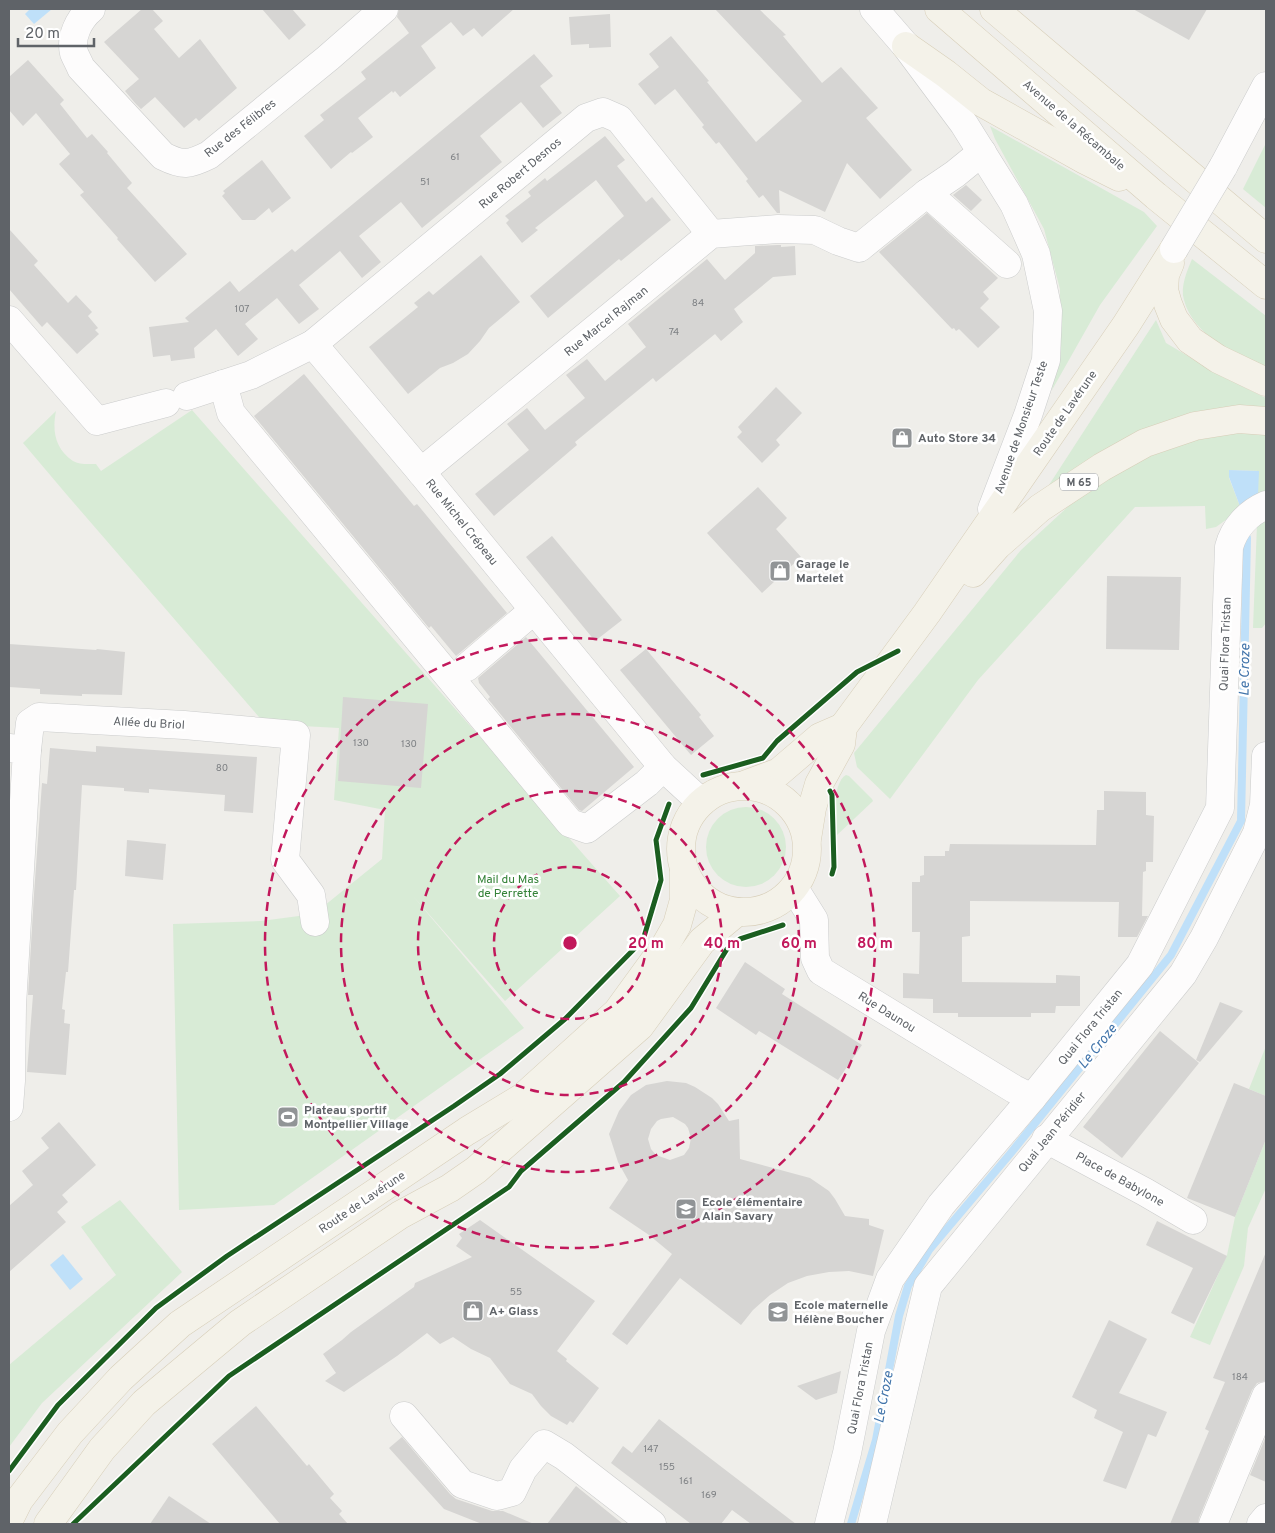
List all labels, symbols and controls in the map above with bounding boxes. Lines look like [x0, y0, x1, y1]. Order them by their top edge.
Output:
scale bar [18, 15, 94, 47]
text: 20 m [25, 25, 60, 44]
street label: Avenue de la Récambale [1019, 77, 1128, 175]
street label: Rue des Félibres [202, 96, 280, 162]
street label: Rue Robert Desnos [476, 135, 565, 213]
house number: 61 [450, 151, 460, 164]
house number: 51 [420, 176, 430, 189]
street label: Rue Marcel Rajman [561, 283, 652, 361]
house number: 84 [692, 297, 704, 310]
house number: 107 [234, 303, 250, 316]
house number: 74 [669, 326, 679, 339]
street label: Avenue de Monsieur Teste [992, 359, 1052, 496]
street label: Route de Lavérune [1030, 368, 1101, 460]
shop icon: Auto Store 34 [890, 426, 914, 450]
place label: Auto Store 34 [918, 431, 996, 447]
road number: M 65 [1060, 474, 1098, 491]
street label: Rue Michel Crépeau [421, 476, 501, 569]
place label: Garage le Martelet [796, 557, 850, 587]
shop icon: Garage le Martelet [768, 559, 792, 583]
street label: Quai Flora Tristan [1216, 597, 1236, 691]
water label: Le Croze [1237, 643, 1254, 696]
street label: Allée du Briol [113, 714, 185, 734]
house number: 130 [353, 737, 369, 750]
house number: 130 [401, 738, 417, 751]
house number: 80 [216, 762, 228, 775]
park label: Mail du Mas de Perrette [477, 872, 539, 902]
centre of rings [561, 934, 579, 952]
text: 20 m [628, 935, 664, 954]
text: 40 m [704, 935, 740, 954]
text: 60 m [781, 935, 817, 954]
text: 80 m [857, 935, 893, 954]
street label: Quai Flora Tristan [1055, 986, 1127, 1069]
street label: Rue Daunou [855, 989, 918, 1037]
water label: Le Croze [1075, 1021, 1122, 1073]
street label: Quai Jean Péridier [1015, 1089, 1091, 1176]
place label: Plateau sportif Montpellier Village [304, 1103, 409, 1133]
sports icon: Plateau sportif Montpellier Village [276, 1105, 300, 1129]
street label: Place de Babylone [1072, 1149, 1167, 1211]
street label: Route de Lavérune [316, 1168, 409, 1238]
place label: Ecole élémentaire Alain Savary [702, 1195, 803, 1225]
school or university icon: Ecole élémentaire Alain Savary [674, 1197, 698, 1221]
house number: 55 [510, 1286, 522, 1299]
place label: Ecole maternelle Hélène Boucher [794, 1298, 889, 1328]
shop icon: A+ Glass [461, 1299, 485, 1323]
school or university icon: Ecole maternelle Hélène Boucher [766, 1300, 790, 1324]
place label: A+ Glass [489, 1304, 539, 1320]
street label: Quai Flora Tristan [844, 1340, 878, 1436]
water label: Le Croze [871, 1369, 898, 1425]
house number: 184 [1232, 1371, 1248, 1384]
house number: 147 [644, 1443, 658, 1456]
house number: 155 [659, 1461, 675, 1474]
house number: 161 [679, 1475, 693, 1488]
house number: 169 [701, 1489, 717, 1502]

